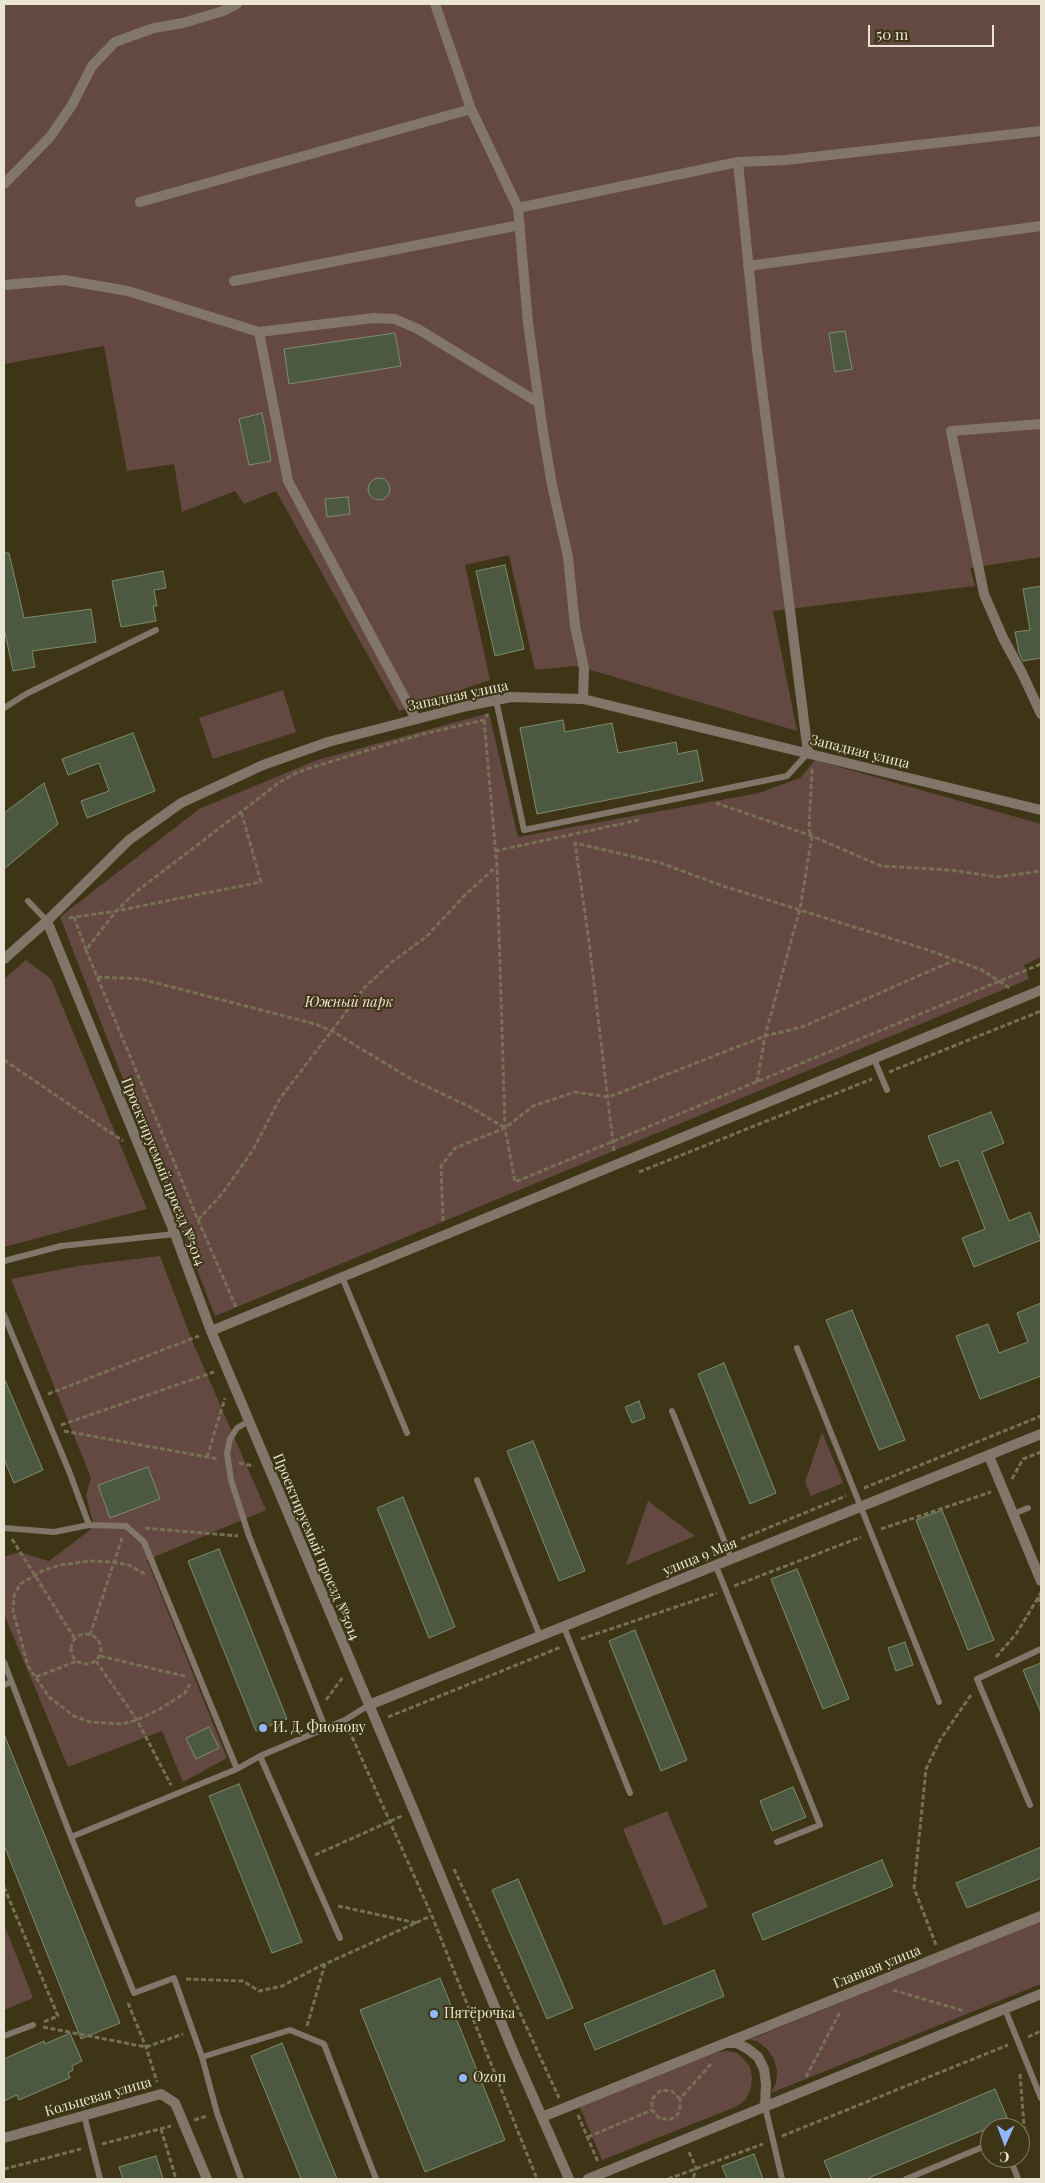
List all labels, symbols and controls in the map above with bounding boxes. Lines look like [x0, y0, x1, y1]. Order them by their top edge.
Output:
scale bar [870, 15, 996, 47]
text: 50 m [876, 24, 908, 44]
street label: Западная улица [406, 677, 510, 715]
street label: Западная улица [809, 732, 911, 772]
park label: Южный парк [305, 995, 393, 1011]
street label: Проектируемый проезд №5014 [118, 1076, 208, 1268]
street label: Проектируемый проезд №5014 [269, 1451, 363, 1643]
street label: улица 9 Мая [660, 1535, 740, 1579]
place label: И. Д. Фионову [273, 1720, 366, 1736]
marker: И. Д. Фионову [257, 1722, 269, 1734]
street label: Главная улица [831, 1942, 923, 1992]
place label: Пятёрочка [444, 2006, 515, 2022]
marker: Пятёрочка [428, 2008, 440, 2020]
place label: Ozon [473, 2070, 506, 2086]
marker: Ozon [457, 2072, 469, 2084]
street label: Кольцевая улица [43, 2074, 153, 2120]
north arrow [980, 2118, 1030, 2168]
text: С [999, 2148, 1010, 2167]

